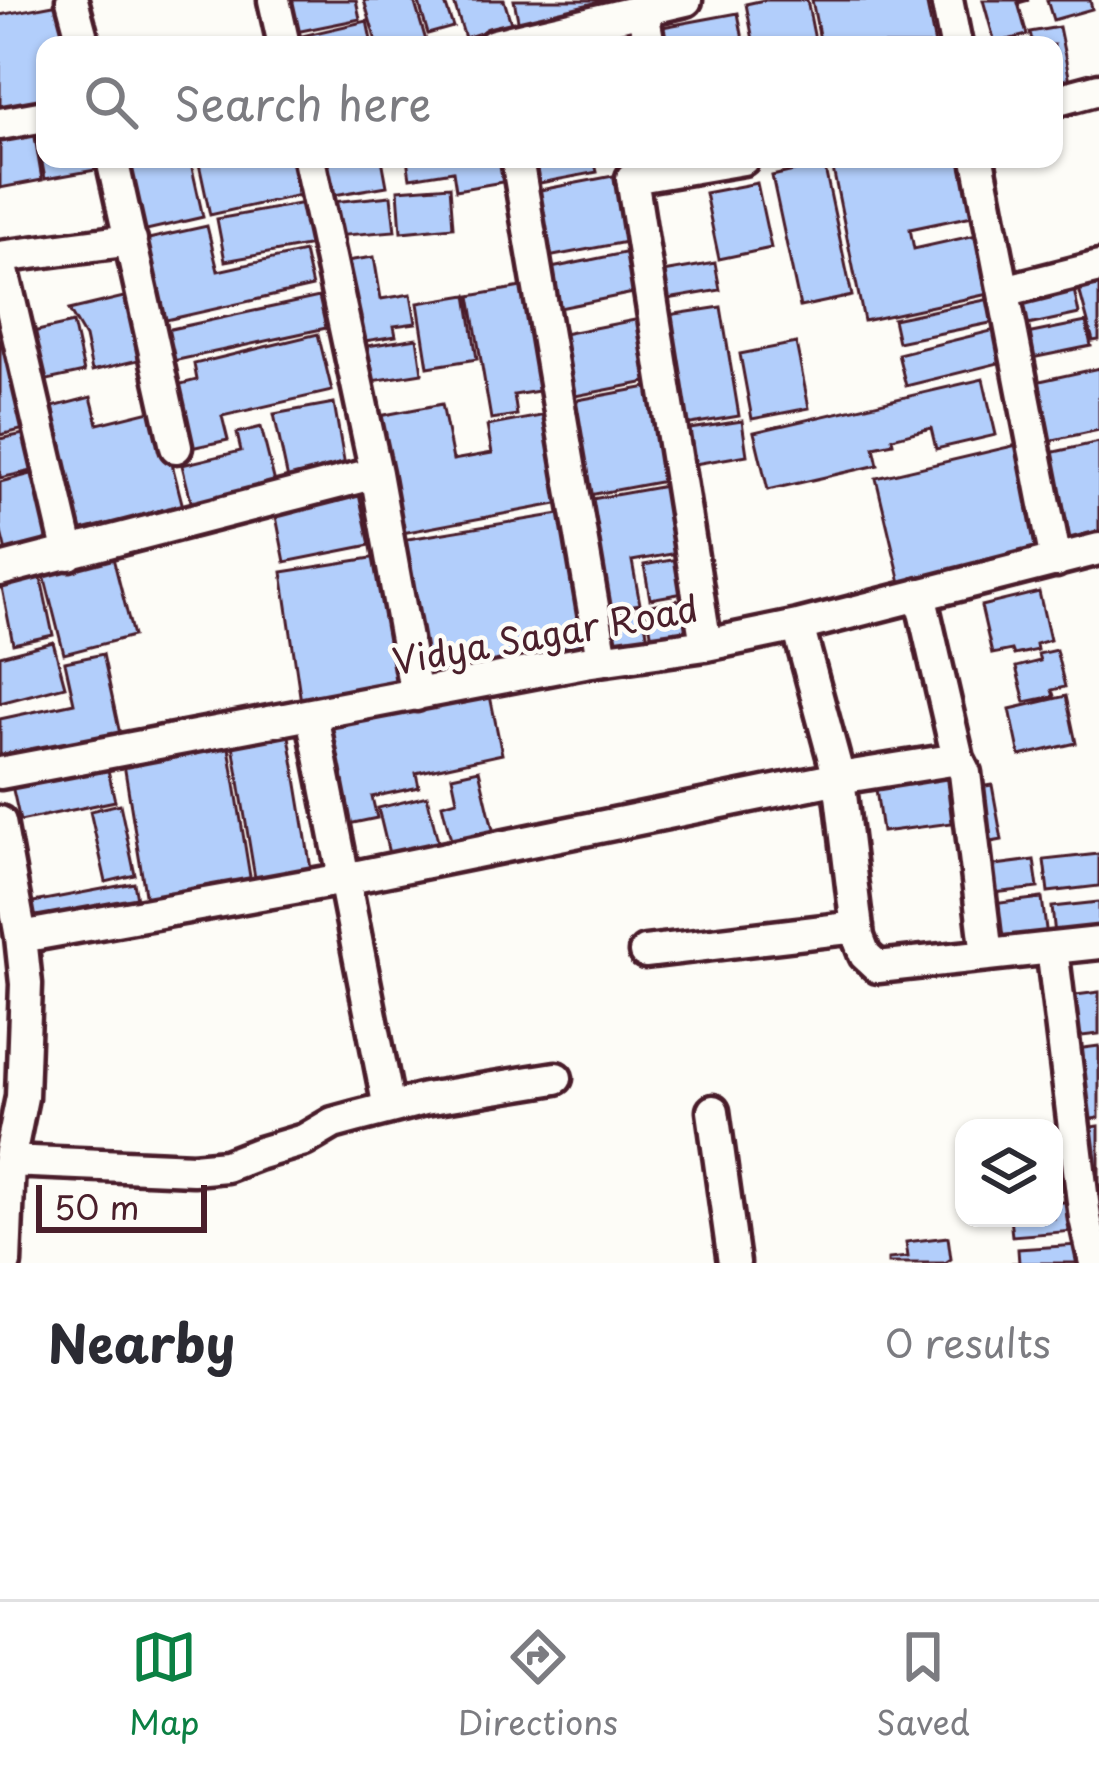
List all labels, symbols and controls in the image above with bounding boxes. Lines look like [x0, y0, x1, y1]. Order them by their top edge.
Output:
search box [36, 36, 1063, 168]
text: Search here [174, 68, 431, 136]
icon: search [78, 69, 144, 135]
street label: Vidya Sagar Road [388, 580, 702, 686]
map controls [955, 1119, 1063, 1227]
button: layers [955, 1119, 1063, 1227]
scale bar [36, 1179, 207, 1232]
text: 50 m [54, 1181, 140, 1231]
text: Nearby [48, 1303, 235, 1380]
text: 0 results [885, 1312, 1051, 1371]
tab: Map [129, 1624, 200, 1746]
tab: Directions [458, 1624, 618, 1746]
tab: Saved [876, 1624, 970, 1746]

